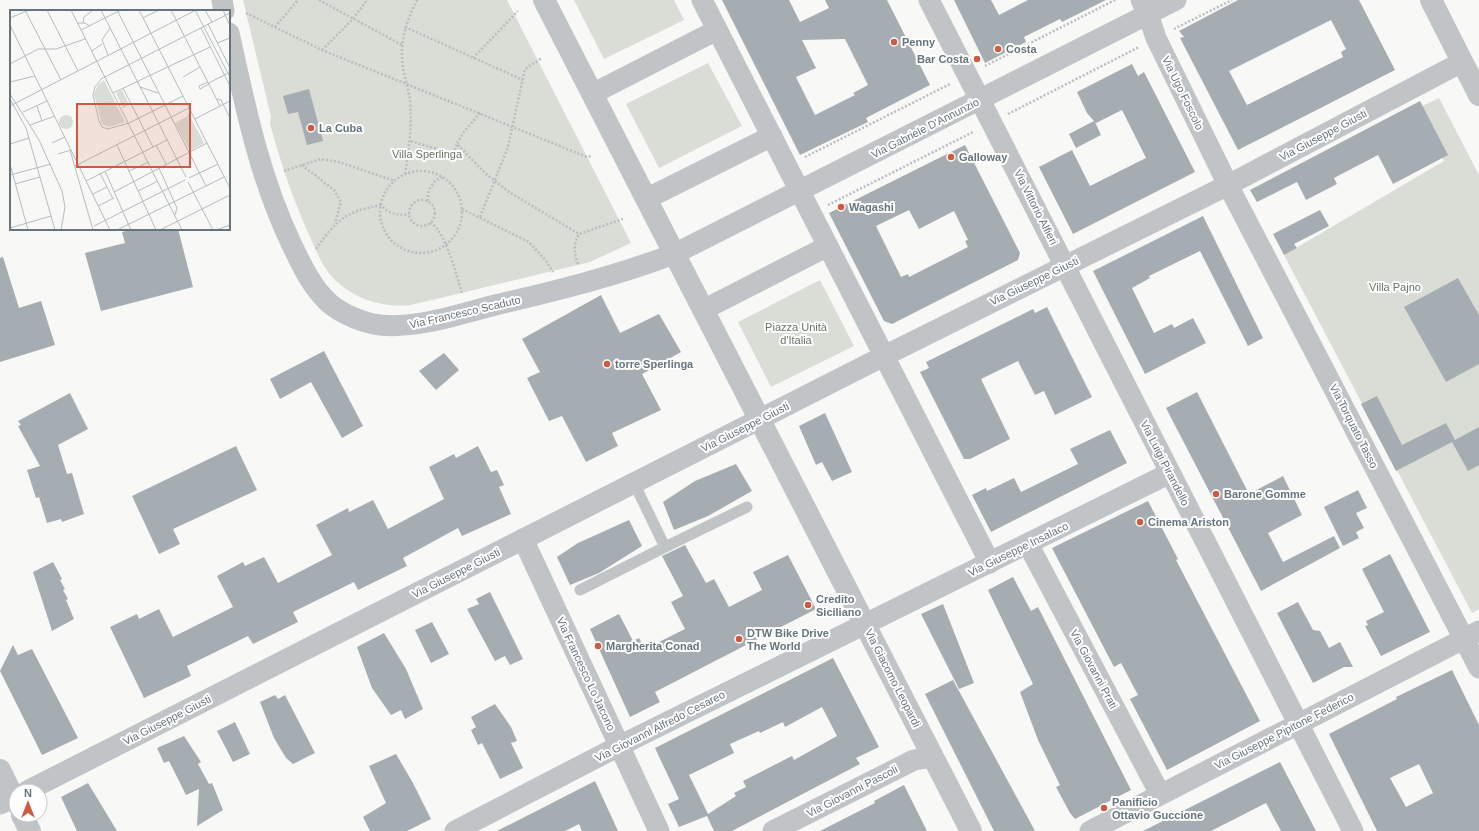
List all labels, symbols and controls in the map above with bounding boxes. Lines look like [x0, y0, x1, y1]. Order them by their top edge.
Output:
inset map [10, 10, 230, 230]
place label: Penny [902, 36, 936, 48]
marker: Penny [889, 37, 899, 47]
place label: Costa [1006, 43, 1037, 55]
marker: Costa [993, 44, 1003, 54]
place label: Bar Costa [917, 53, 970, 65]
marker: Bar Costa [972, 54, 982, 64]
street label: Via Ugo Foscolo [1160, 54, 1206, 132]
street label: Via Gabriele D'Annunzio [869, 96, 981, 160]
street label: Via Giuseppe Giusti [1277, 107, 1369, 163]
place label: La Cuba [319, 122, 363, 134]
marker: La Cuba [306, 123, 316, 133]
park label: Villa Sperlinga [392, 148, 463, 160]
place label: Galloway [959, 151, 1008, 163]
marker: Galloway [946, 152, 956, 162]
street label: Via Vittorio Alfieri [1012, 167, 1060, 247]
place label: Wagashi [849, 201, 894, 213]
marker: Wagashi [836, 202, 846, 212]
street label: Via Giuseppe Giusti [988, 254, 1080, 308]
park label: Villa Pajno [1369, 281, 1421, 293]
street label: Via Francesco Scaduto [408, 293, 522, 331]
park label: Piazza Unità d'Italia [765, 321, 828, 346]
place label: torre Sperlinga [615, 358, 694, 370]
marker: torre Sperlinga [602, 359, 612, 369]
street label: Via Torquato Tasso [1328, 382, 1380, 470]
street label: Via Giuseppe Giusti [699, 400, 791, 454]
street label: Via Luigi Pirandello [1138, 418, 1192, 508]
place label: Barone Gomme [1224, 488, 1306, 500]
marker: Barone Gomme [1211, 489, 1221, 499]
place label: Cinema Ariston [1148, 516, 1229, 528]
marker: Cinema Ariston [1135, 517, 1145, 527]
street label: Via Giuseppe Insalaco [966, 520, 1070, 578]
street label: Via Giuseppe Giusti [410, 546, 502, 600]
place label: Credito Siciliano [816, 593, 862, 618]
marker: Credito Siciliano [803, 600, 813, 610]
street label: Via Francesco Lo Jacono [554, 615, 618, 733]
place label: DTW Bike Drive The World [747, 627, 829, 652]
street label: Via Giacomo Leopardi [863, 627, 923, 729]
street label: Via Giovanni Prati [1068, 627, 1120, 711]
marker: DTW Bike Drive The World [734, 634, 744, 644]
place label: Margherita Conad [606, 640, 700, 652]
marker: Margherita Conad [593, 641, 603, 651]
street label: Via Giovanni Alfredo Cesareo [593, 688, 727, 764]
street label: Via Giuseppe Pipitone Federico [1212, 691, 1356, 771]
street label: Via Giuseppe Giusti [121, 693, 213, 747]
street label: Via Giovanni Pascoli [804, 763, 900, 819]
north arrow [8, 783, 48, 823]
text: N [24, 787, 32, 799]
place label: Panificio Ottavio Guccione [1112, 796, 1203, 821]
marker: Panificio Ottavio Guccione [1099, 803, 1109, 813]

